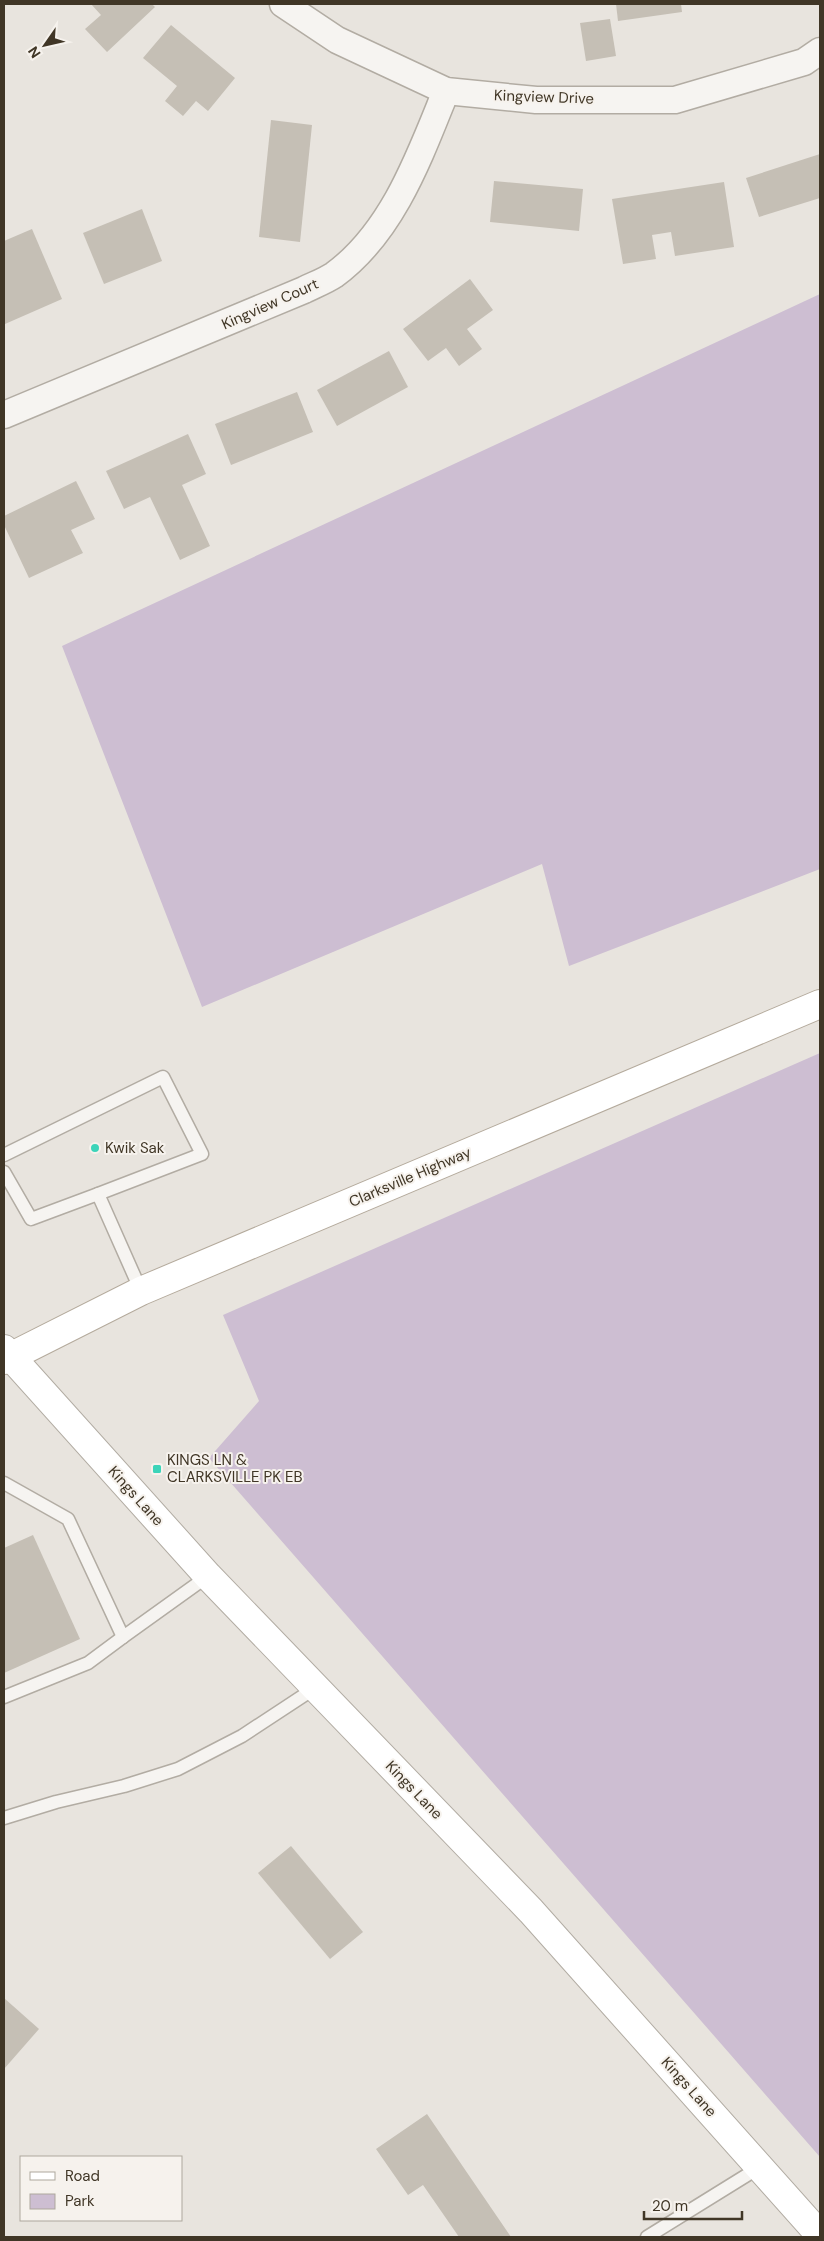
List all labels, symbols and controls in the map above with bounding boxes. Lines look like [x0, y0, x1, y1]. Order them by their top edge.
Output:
north arrow [20, 20, 70, 70]
text: N [24, 43, 45, 62]
street label: Kingview Drive [494, 85, 594, 109]
street label: Kingview Court [218, 274, 322, 334]
place label: Kwik Sak [105, 1138, 165, 1158]
marker: Kwik Sak [89, 1142, 101, 1154]
street label: Clarksville Highway [346, 1142, 475, 1212]
place label: KINGS LN & CLARKSVILLE PK EB [167, 1450, 302, 1487]
street label: Kings Lane [104, 1462, 168, 1530]
marker: KINGS LN & CLARKSVILLE PK EB [151, 1463, 163, 1475]
street label: Kings Lane [381, 1756, 447, 1824]
street label: Kings Lane [657, 2053, 721, 2121]
legend [20, 2156, 182, 2221]
text: Road [65, 2166, 100, 2186]
scale bar [644, 2188, 742, 2220]
text: Park [65, 2191, 95, 2211]
text: 20 m [652, 2196, 688, 2216]

